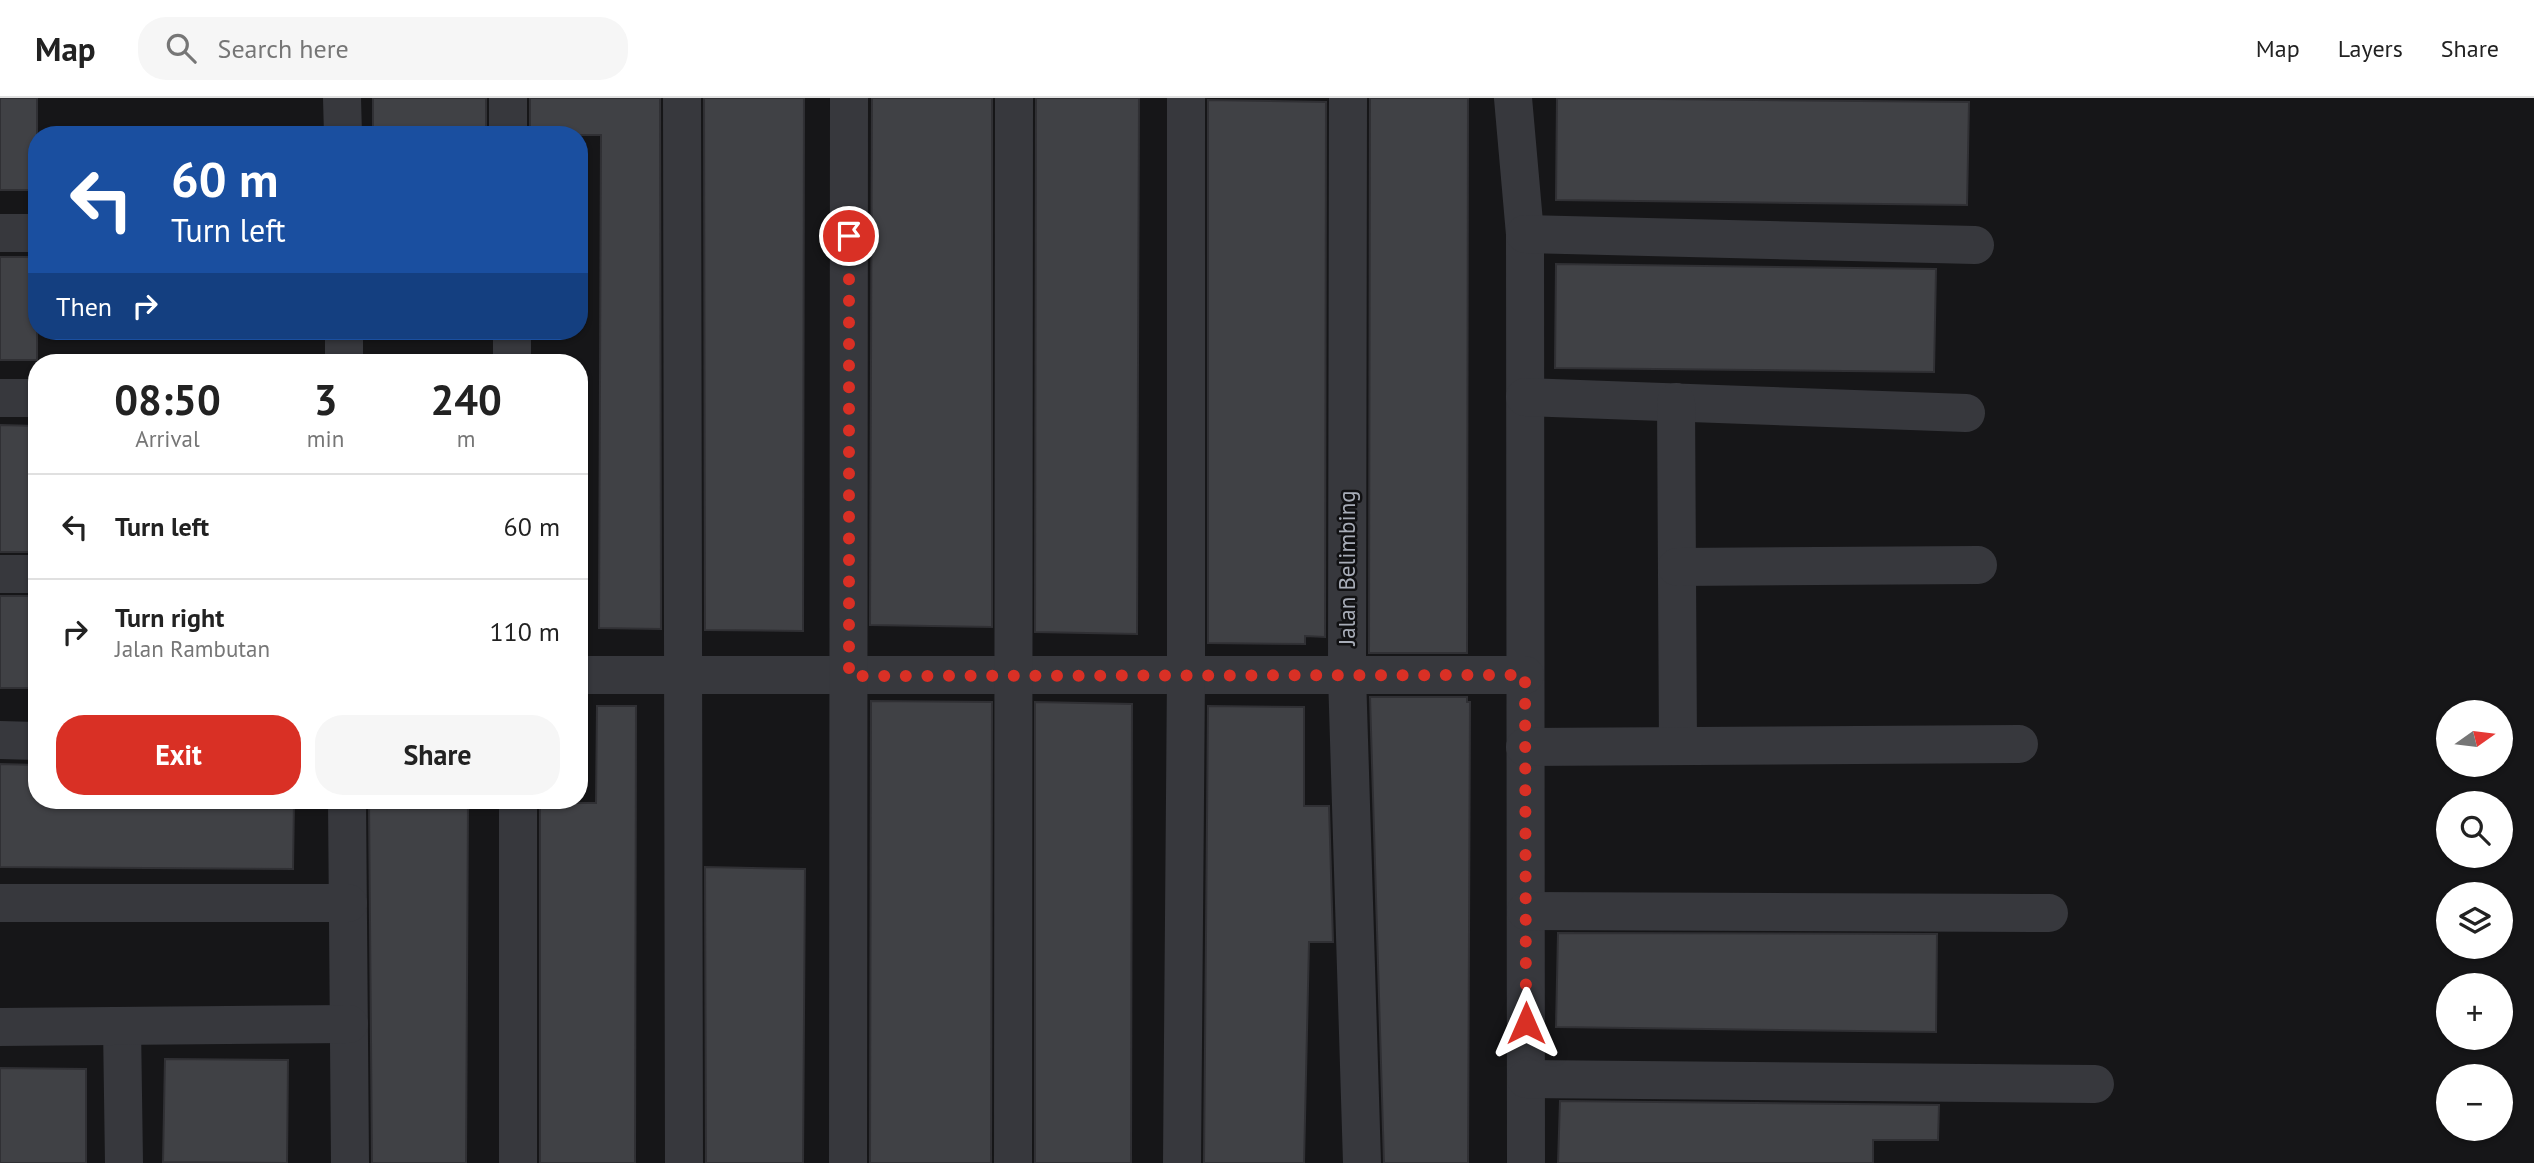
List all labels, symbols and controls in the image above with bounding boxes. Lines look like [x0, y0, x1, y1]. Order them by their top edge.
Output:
search box [138, 17, 628, 80]
text: Map [35, 27, 96, 70]
icon: search [162, 29, 200, 67]
text: Search here [218, 32, 349, 65]
text: Map [2256, 33, 2300, 64]
text: Layers [2338, 33, 2403, 64]
text: Share [2441, 33, 2499, 64]
text: 60 m [171, 147, 278, 211]
icon: left [56, 154, 147, 245]
pin [819, 206, 879, 266]
text: Turn left [171, 209, 286, 251]
icon: arrive [830, 217, 868, 255]
icon: right [126, 287, 164, 325]
text: Then [56, 290, 112, 323]
text: 08:50 [114, 372, 221, 427]
text: 3 [314, 372, 337, 427]
text: 240 [430, 372, 502, 427]
text: Arrival [135, 424, 200, 453]
text: min [307, 424, 344, 453]
text: m [457, 424, 475, 453]
street label: Jalan Belimbing [1332, 490, 1361, 647]
icon: left [56, 508, 94, 546]
text: Turn left [115, 510, 209, 543]
text: 60 m [504, 510, 560, 543]
text: Turn right [115, 601, 224, 634]
icon: right [56, 613, 94, 651]
text: 110 m [489, 615, 560, 648]
text: Jalan Rambutan [115, 634, 270, 663]
north arrow [2436, 700, 2513, 777]
map controls [2436, 700, 2513, 1141]
button: Exit [56, 715, 301, 795]
button: Share [315, 715, 560, 795]
button: search [2436, 791, 2513, 868]
button: layers [2436, 882, 2513, 959]
button: + [2436, 973, 2513, 1050]
position arrow [1489, 986, 1563, 1060]
button: − [2436, 1064, 2513, 1141]

